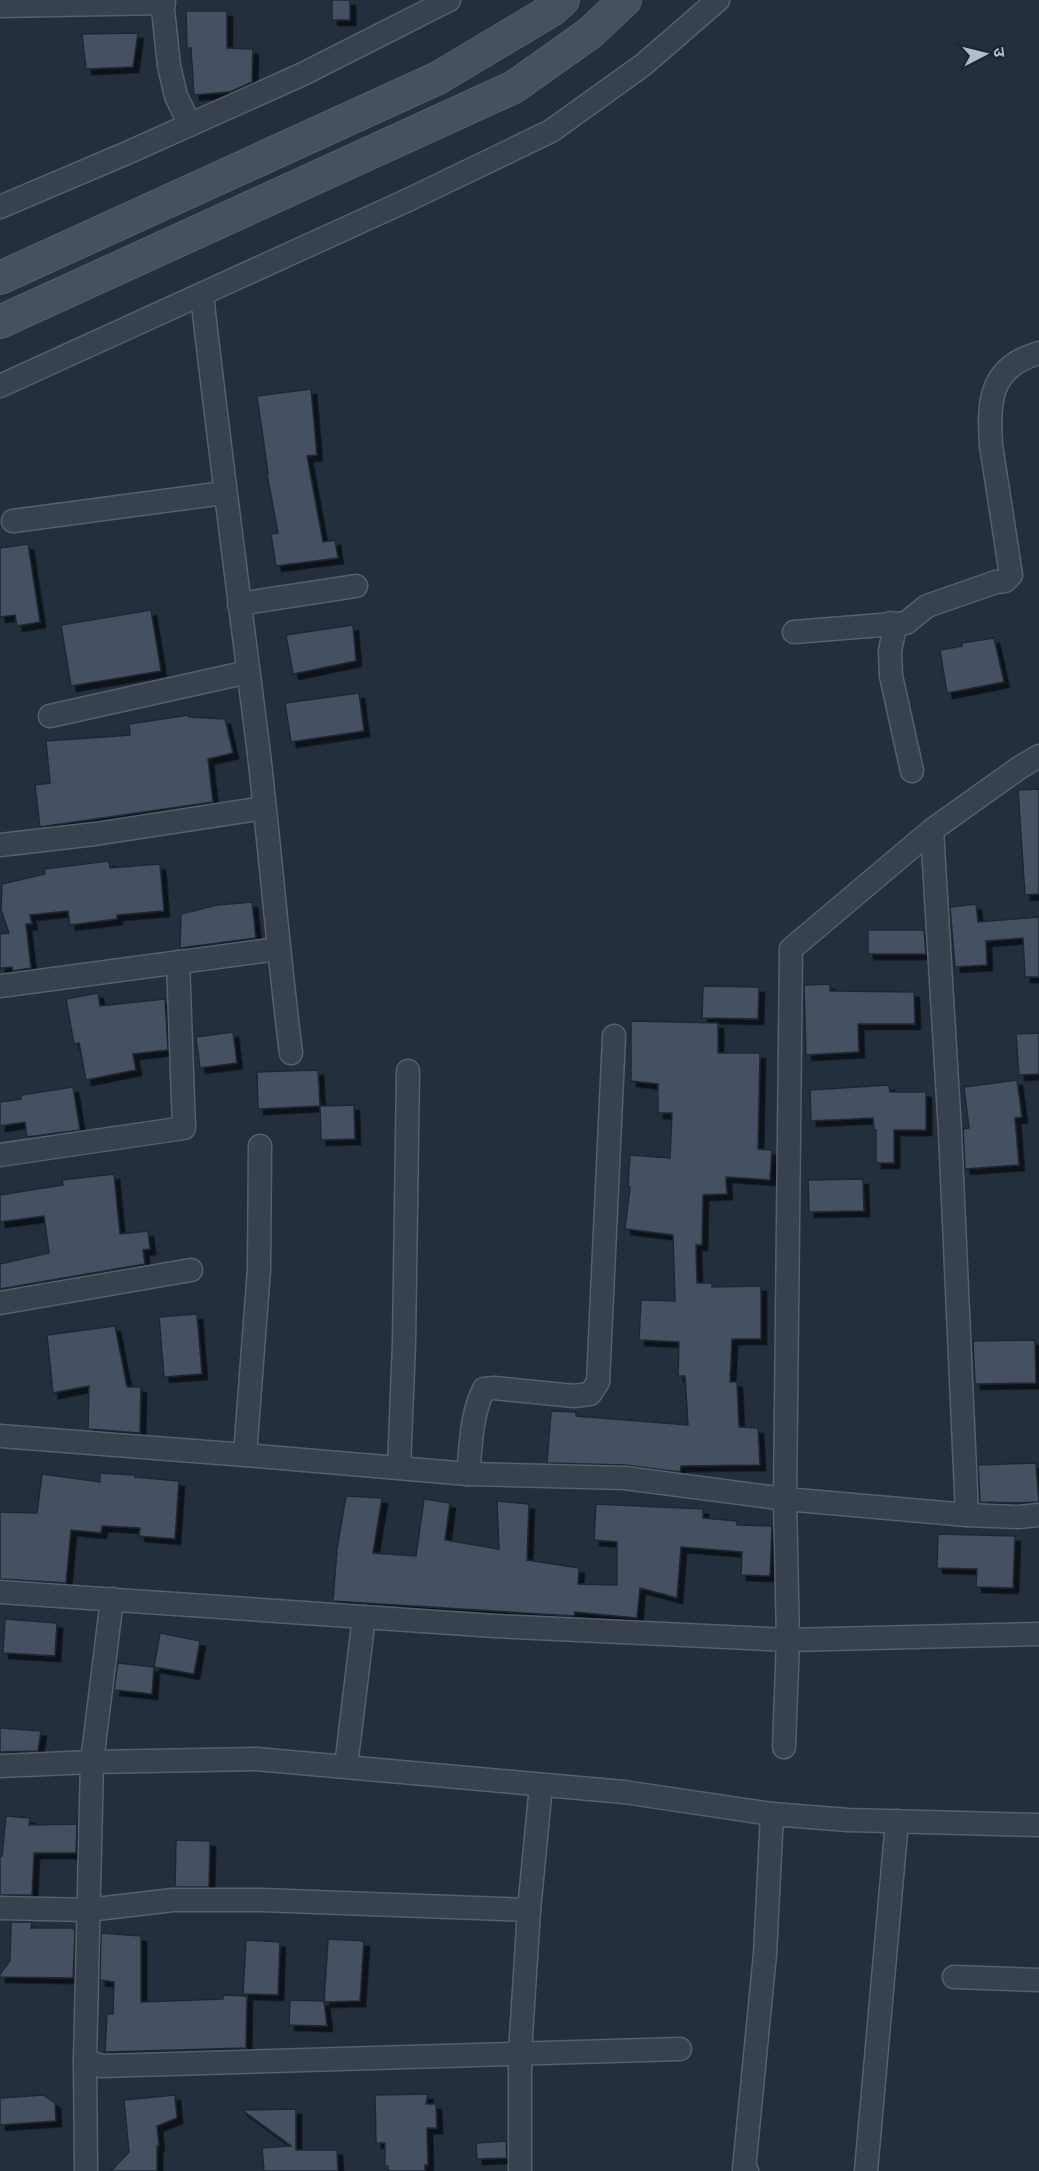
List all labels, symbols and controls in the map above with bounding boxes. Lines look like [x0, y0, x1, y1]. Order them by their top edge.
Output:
north arrow [955, 24, 1015, 84]
text: उ [987, 47, 1008, 59]

